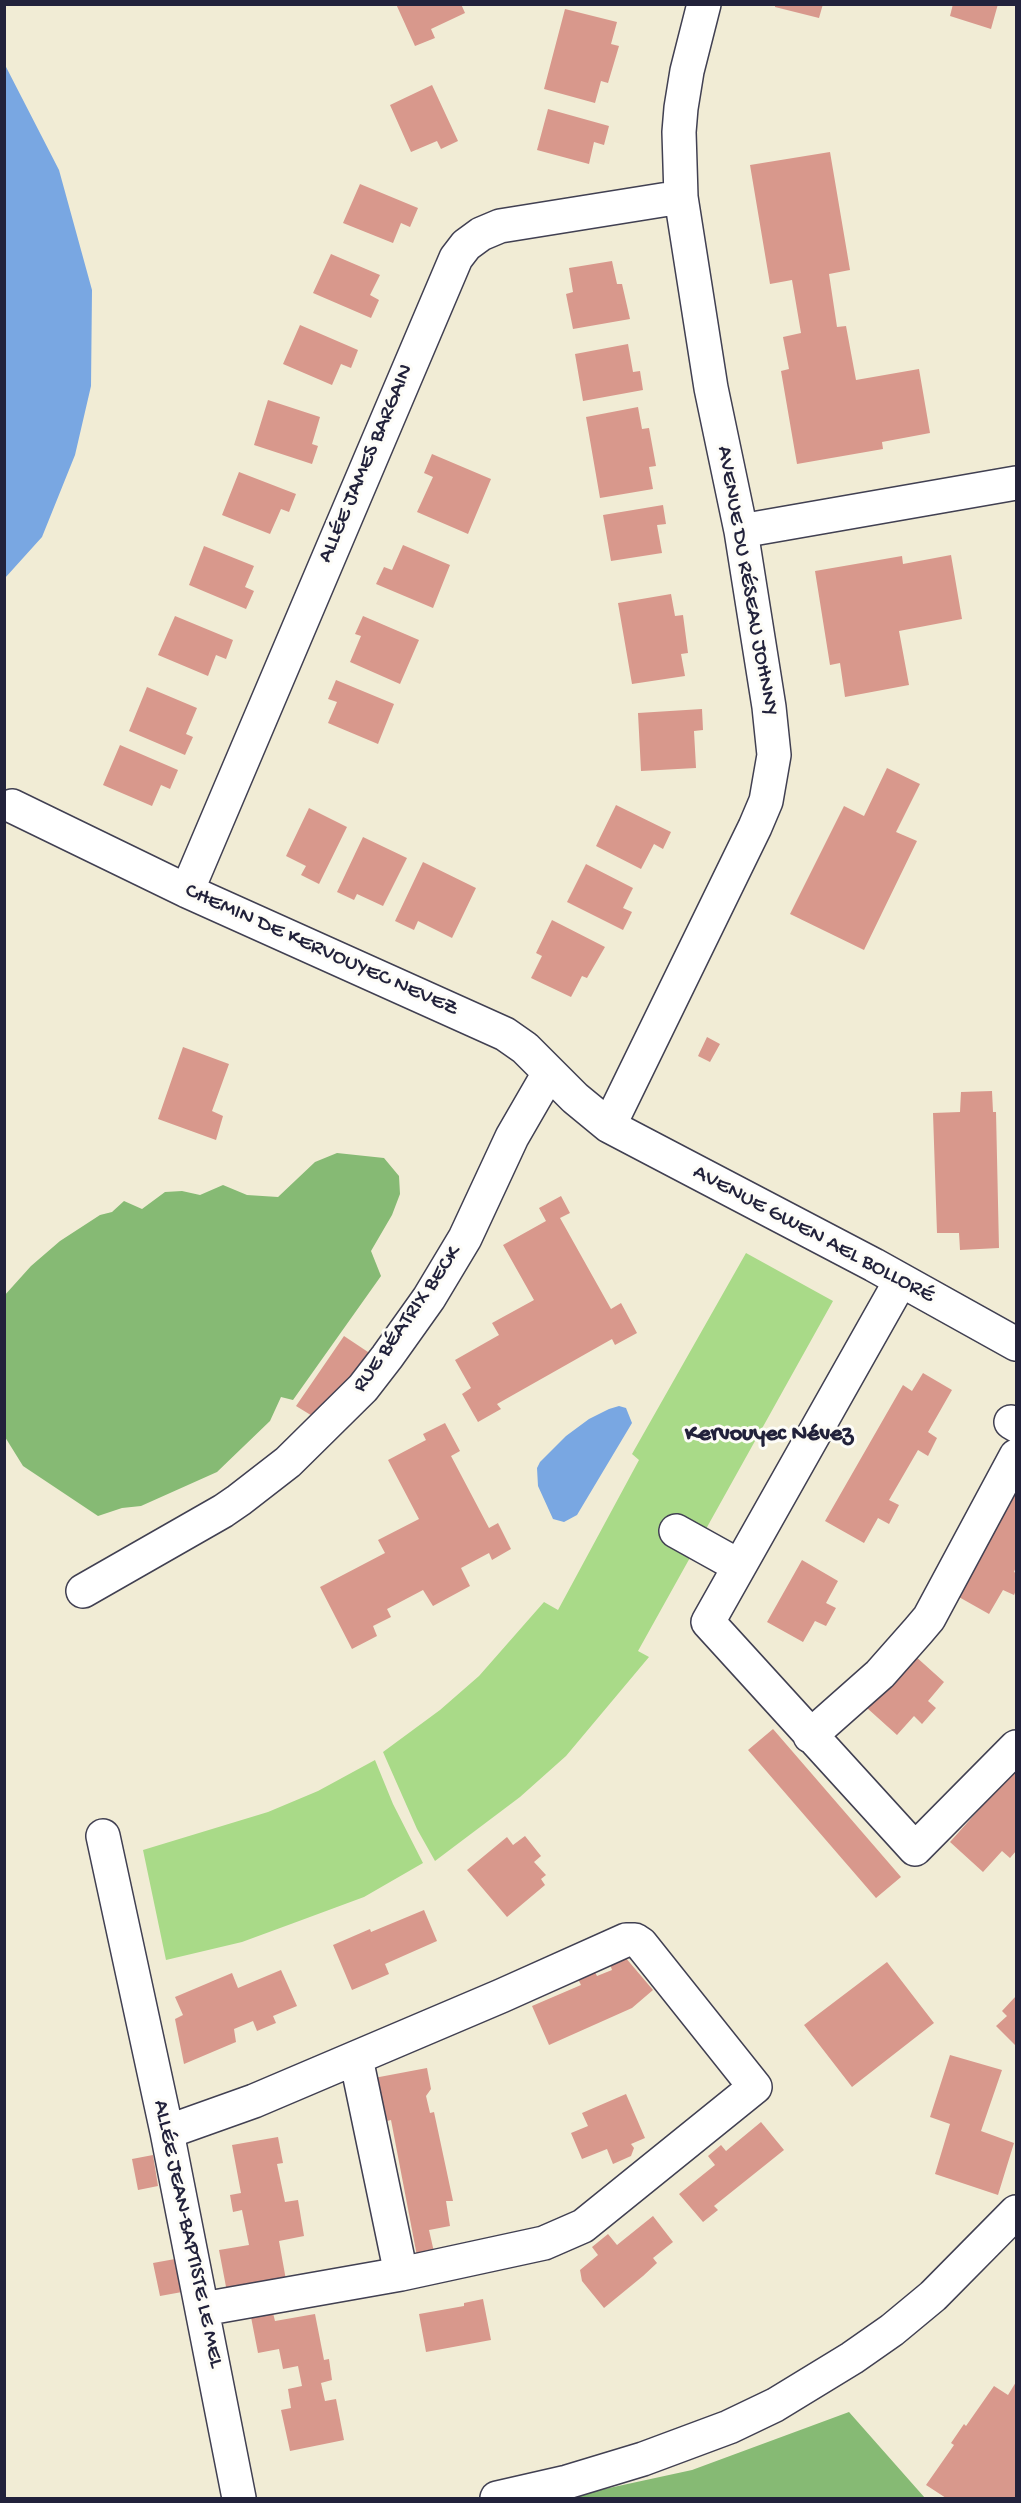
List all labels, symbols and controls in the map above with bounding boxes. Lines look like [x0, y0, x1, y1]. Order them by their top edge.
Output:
street label: ALLÉE JAMES BARGAIN [313, 361, 421, 567]
street label: AVENUE DU RÉSEAU JOHNNY [709, 444, 783, 718]
street label: CHEMIN DE KERVOUYEC NEVEZ [180, 879, 462, 1023]
street label: AVENUE GWEN AEL BOLLORÉ [688, 1160, 938, 1310]
street label: RUE BÉATRIX BECK [348, 1242, 468, 1398]
district label: Kervouyec Névez [685, 1421, 853, 1449]
street label: ALLÉE JEAN-BAPTISTE LE MEL [146, 2098, 228, 2370]

